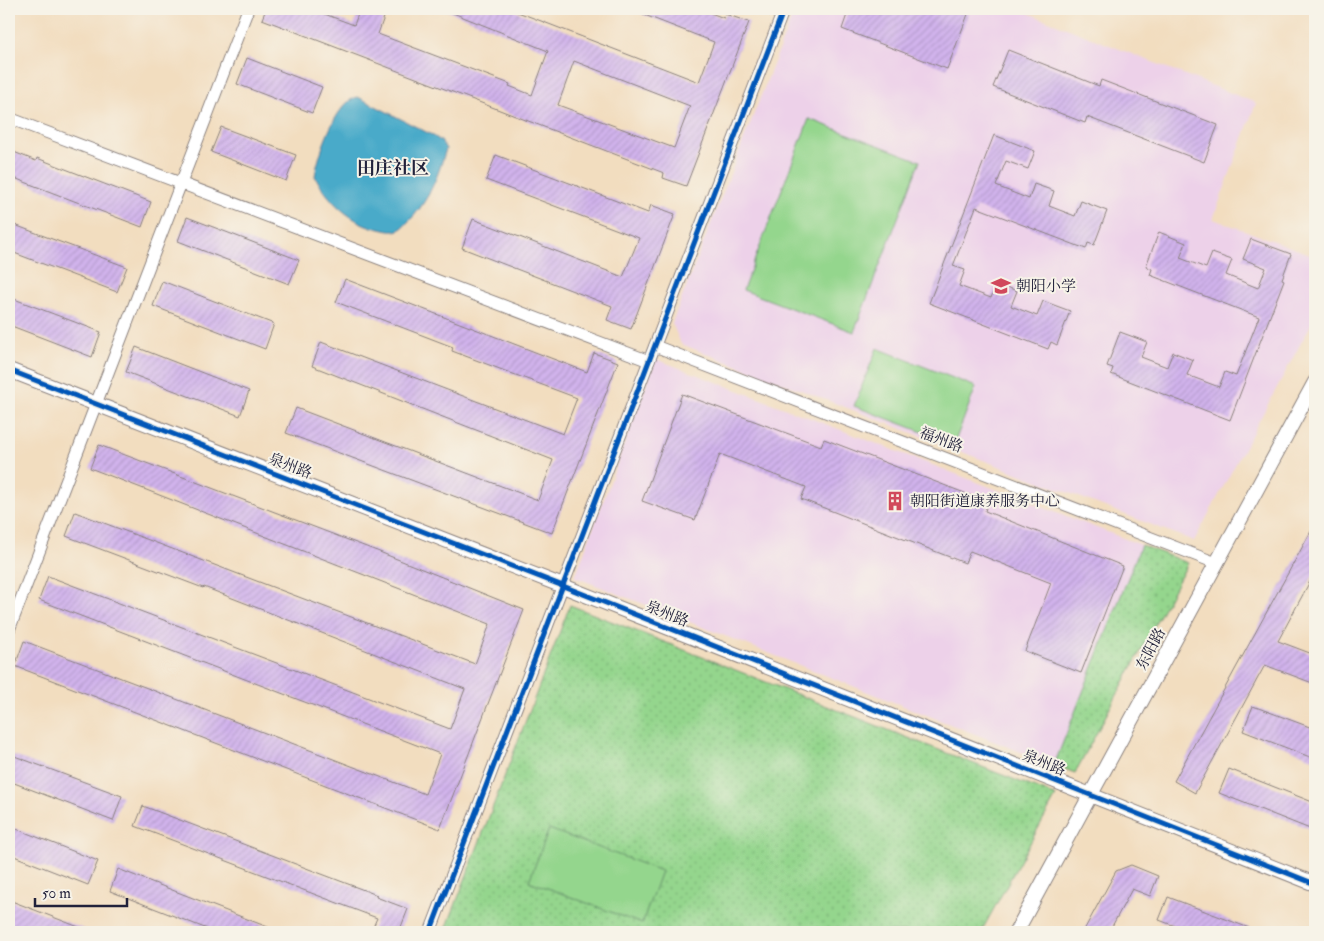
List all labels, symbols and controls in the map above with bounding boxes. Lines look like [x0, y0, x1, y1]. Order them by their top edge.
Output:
district label: 田庄社区 [357, 157, 429, 180]
school or university icon: 朝阳小学 [990, 275, 1012, 297]
place label: 朝阳小学 [1016, 277, 1076, 296]
street label: 福州路 [917, 423, 965, 457]
street label: 泉州路 [266, 449, 314, 483]
building icon: 朝阳街道康养服务中心 [884, 490, 906, 512]
place label: 朝阳街道康养服务中心 [910, 492, 1060, 511]
street label: 泉州路 [643, 597, 691, 631]
street label: 东阳路 [1132, 625, 1170, 673]
street label: 泉州路 [1020, 746, 1068, 780]
scale bar [35, 876, 128, 908]
text: 50 m [42, 884, 71, 903]

